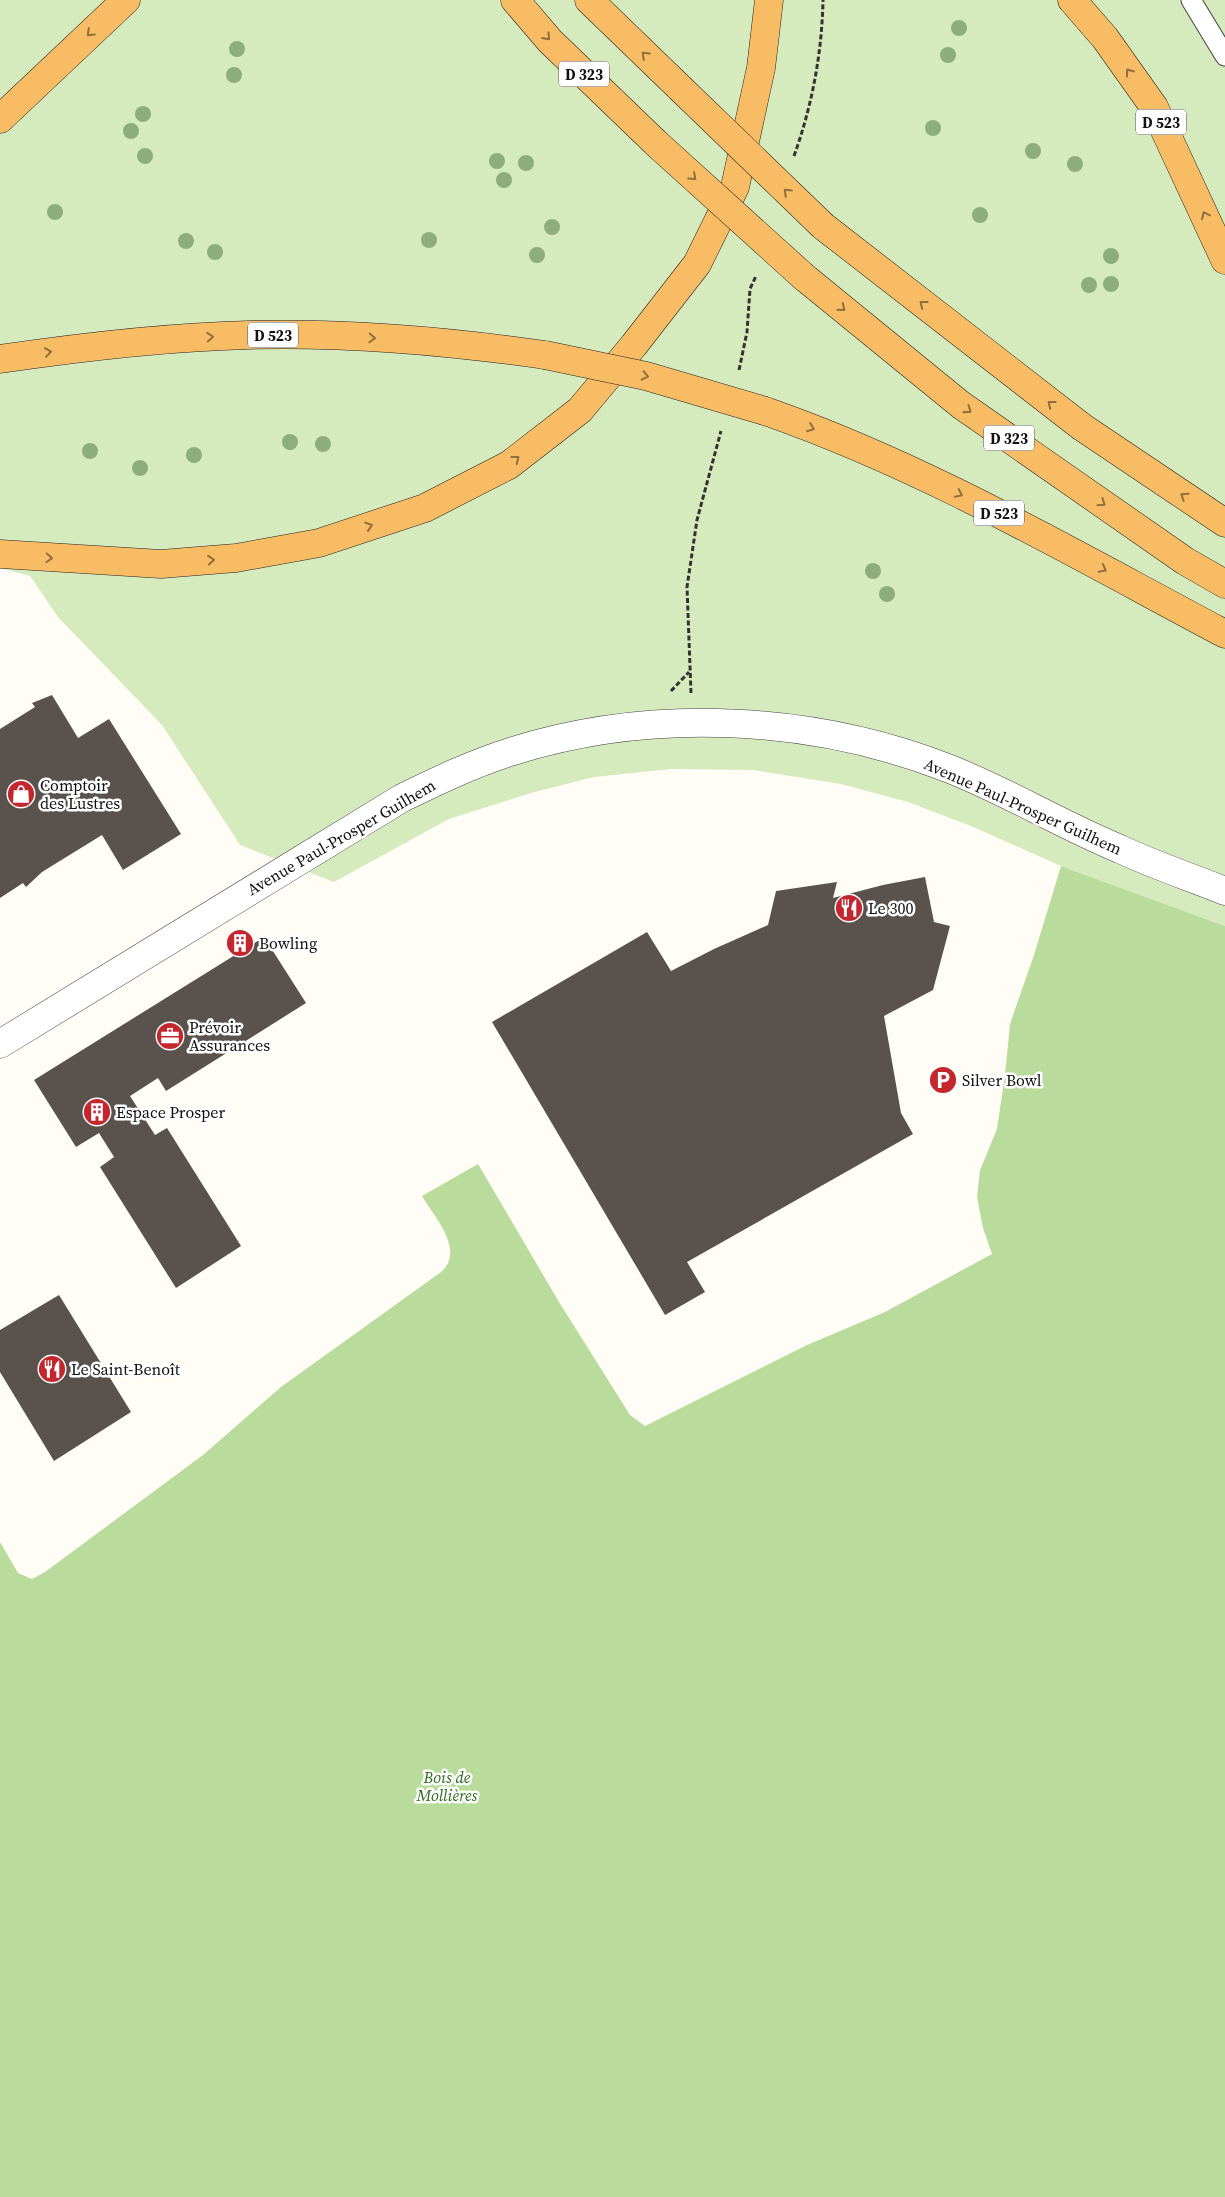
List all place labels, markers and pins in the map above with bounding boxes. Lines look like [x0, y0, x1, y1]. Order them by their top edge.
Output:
place label: Comptoir des Lustres [40, 774, 120, 814]
shop icon: Comptoir des Lustres [6, 779, 36, 809]
restaurant icon: Le 300 [834, 893, 864, 923]
place label: Le 300 [868, 897, 913, 919]
building icon: Bowling [225, 928, 255, 958]
place label: Bowling [259, 932, 317, 954]
place label: Prévoir Assurances [189, 1016, 270, 1056]
office icon: Prévoir Assurances [155, 1021, 185, 1051]
parking icon: Silver Bowl [928, 1065, 958, 1095]
place label: Silver Bowl [962, 1069, 1042, 1091]
building icon: Espace Prosper [82, 1097, 112, 1127]
place label: Espace Prosper [116, 1101, 226, 1123]
restaurant icon: Le Saint-Benoît [37, 1354, 67, 1384]
place label: Le Saint-Benoît [71, 1358, 181, 1380]

